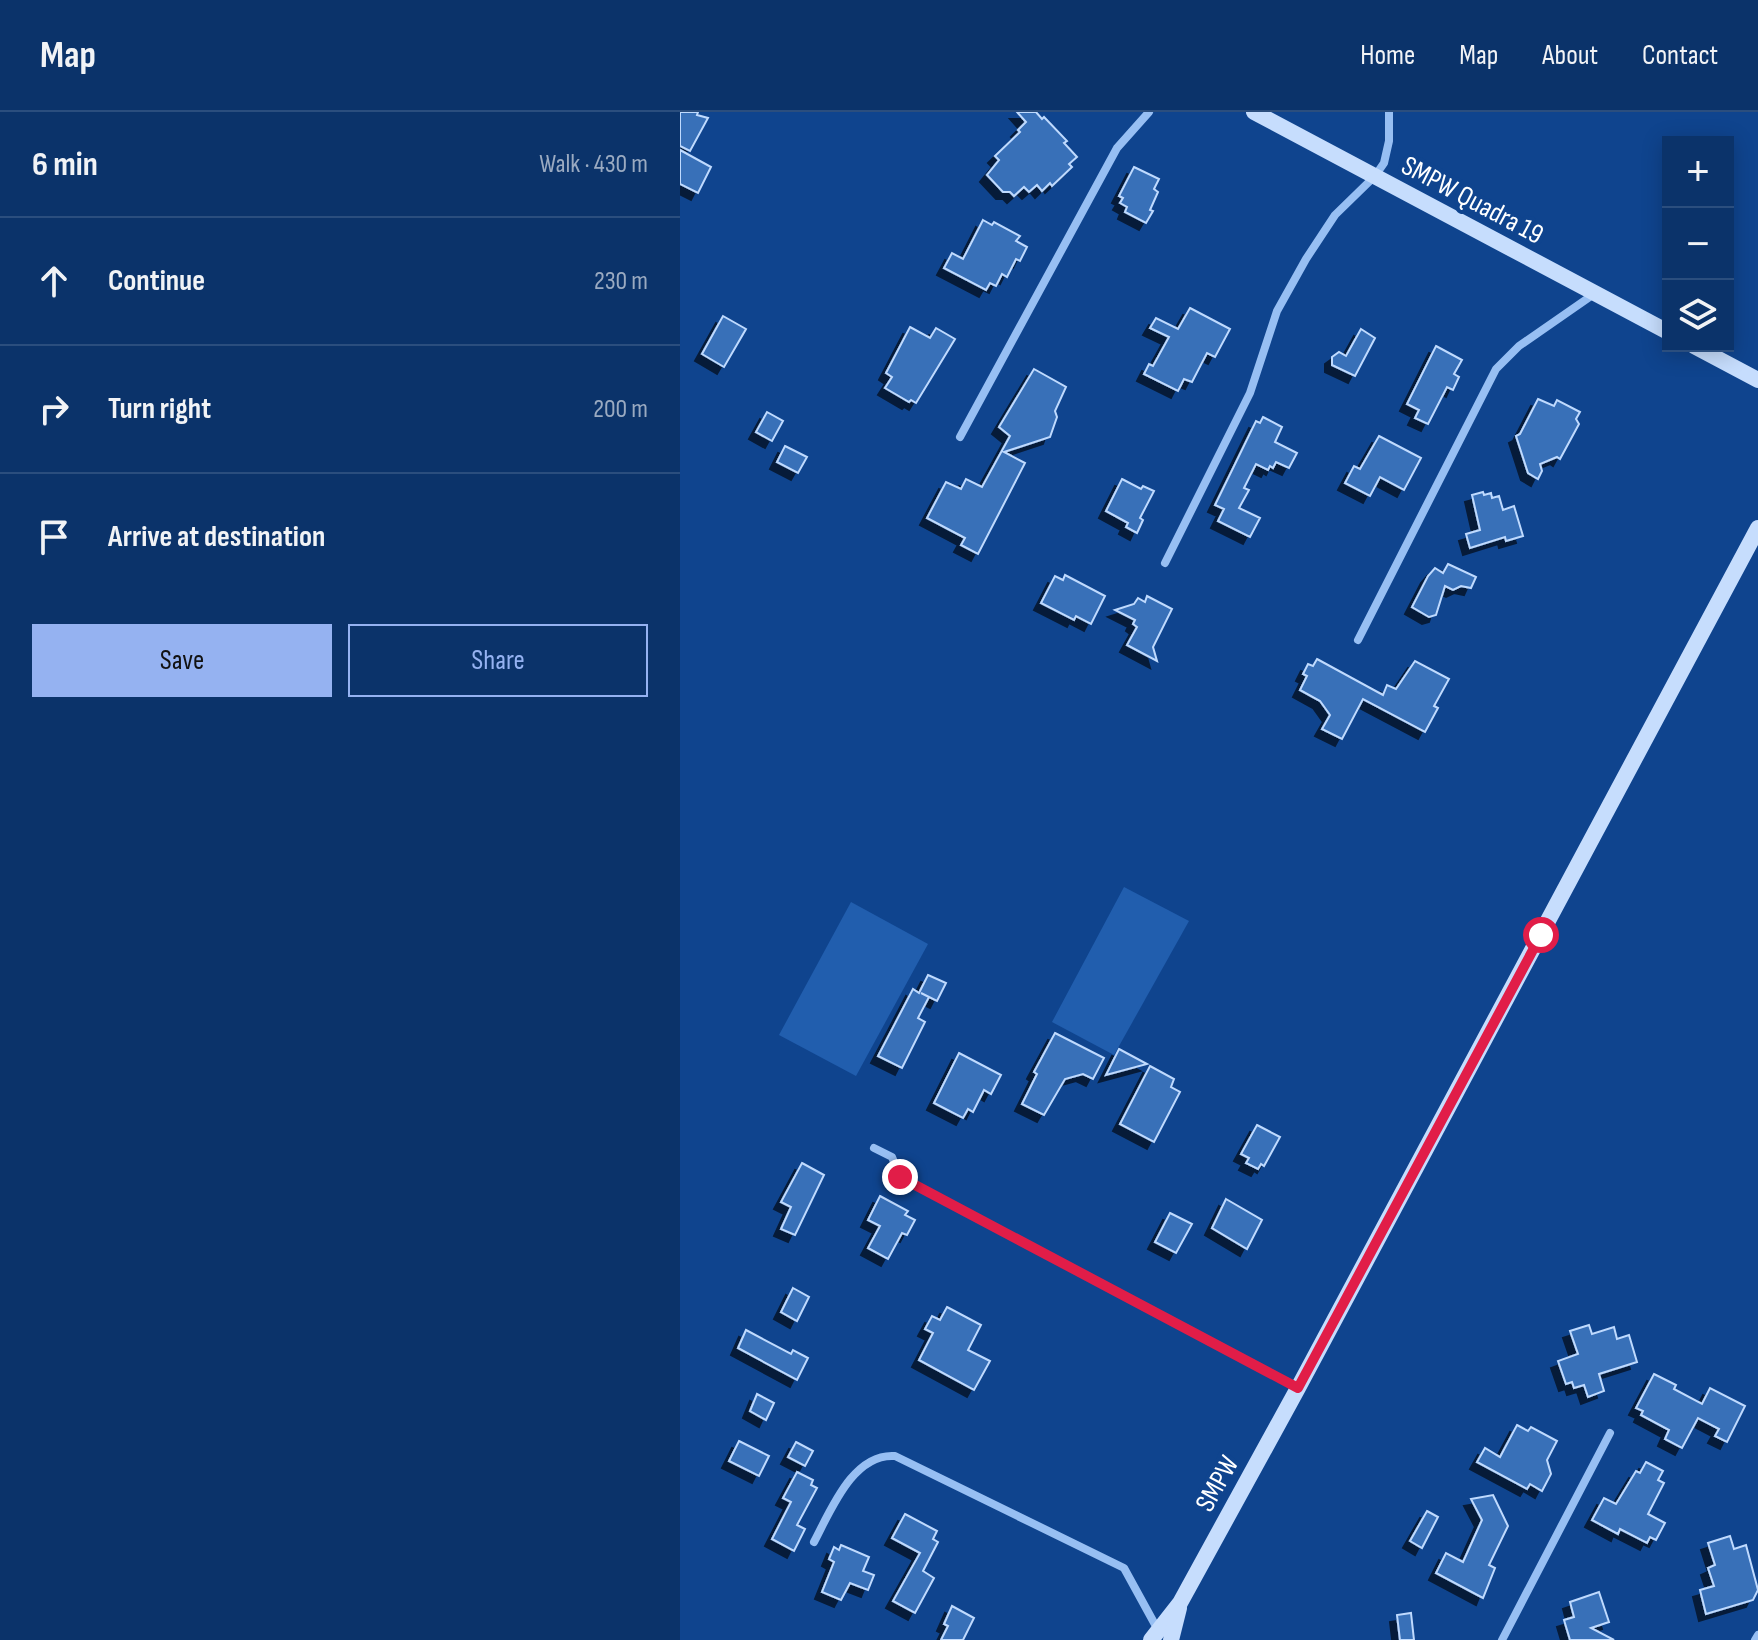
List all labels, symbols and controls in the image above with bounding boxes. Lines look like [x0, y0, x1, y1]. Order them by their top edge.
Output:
text: Map [40, 33, 96, 78]
text: Home [1360, 39, 1415, 72]
text: Map [1459, 39, 1498, 72]
text: About [1542, 39, 1598, 72]
text: Contact [1642, 39, 1718, 72]
map controls [1662, 136, 1734, 352]
button: + [1662, 136, 1734, 208]
text: 6 min [32, 144, 98, 185]
text: Walk · 430 m [539, 149, 648, 180]
street label: SMPW Quadra 19 [1396, 149, 1549, 252]
button: − [1662, 208, 1734, 280]
icon: ahead [32, 259, 76, 303]
text: Continue [108, 263, 205, 299]
text: 230 m [594, 266, 648, 297]
button: layers [1662, 280, 1734, 352]
icon: right [32, 387, 76, 431]
text: Turn right [108, 391, 211, 427]
text: 200 m [593, 394, 648, 425]
icon: arrive [32, 515, 76, 559]
text: Arrive at destination [108, 519, 325, 555]
button: Save [32, 624, 332, 697]
button: Share [348, 624, 648, 697]
route start [1523, 917, 1559, 953]
route end [882, 1159, 918, 1195]
street label: SMPW [1189, 1450, 1246, 1517]

